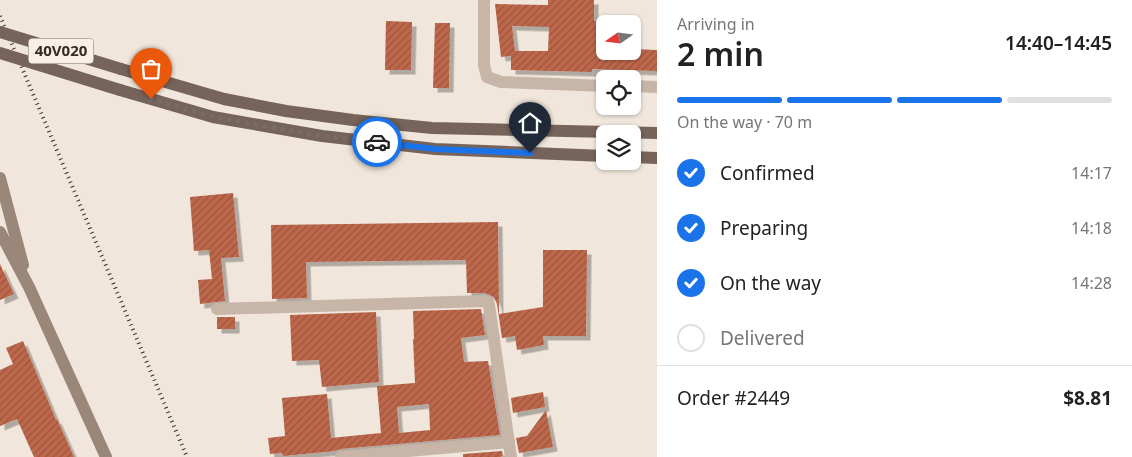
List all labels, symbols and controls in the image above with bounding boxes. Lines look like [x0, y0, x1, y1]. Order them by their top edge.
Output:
text: Arriving in [677, 13, 755, 35]
north arrow [596, 15, 641, 60]
map controls [596, 15, 641, 170]
text: 14:40–14:45 [1005, 30, 1112, 56]
text: 2 min [677, 32, 764, 75]
road number: 40V020 [28, 38, 94, 64]
pin [130, 48, 172, 99]
icon: bag [137, 55, 165, 83]
button: locate [596, 70, 641, 115]
pin [509, 102, 551, 153]
icon: home [516, 109, 544, 137]
text: On the way · 70 m [677, 111, 812, 133]
courier [352, 117, 402, 167]
button: layers [596, 125, 641, 170]
icon: car [363, 128, 391, 156]
icon: check [677, 159, 705, 187]
text: Confirmed [720, 160, 815, 186]
text: 14:17 [1071, 162, 1112, 184]
icon: check [677, 214, 705, 242]
text: Preparing [720, 215, 808, 241]
text: 14:18 [1071, 217, 1112, 239]
icon: check [677, 269, 705, 297]
text: On the way [720, 270, 821, 296]
text: 14:28 [1071, 272, 1112, 294]
text: Delivered [720, 325, 805, 351]
text: Order #2449 [677, 385, 790, 411]
text: $8.81 [1063, 385, 1112, 411]

